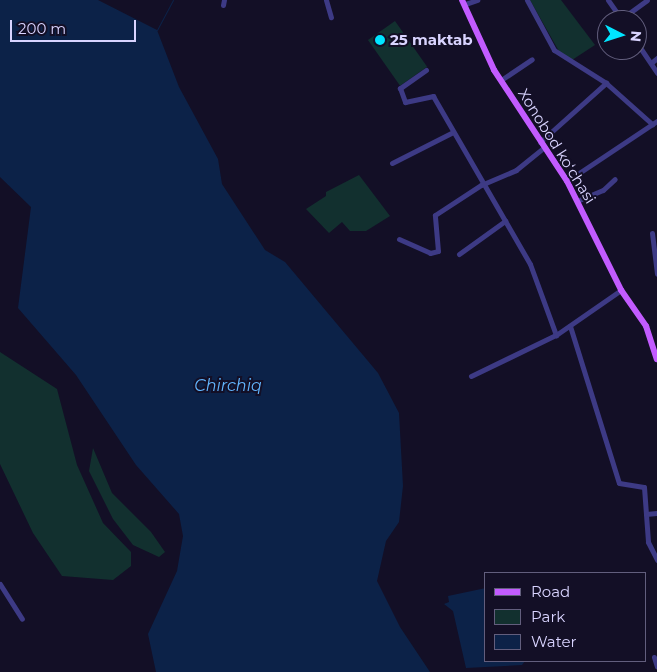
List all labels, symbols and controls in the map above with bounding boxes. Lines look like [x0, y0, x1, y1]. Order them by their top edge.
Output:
scale bar [12, 10, 139, 42]
north arrow [597, 10, 647, 60]
text: 200 m [18, 19, 66, 38]
text: N [626, 30, 645, 43]
place label: 25 maktab [390, 31, 473, 49]
marker: 25 maktab [374, 34, 386, 46]
street label: Xonobod koʻchasi [514, 85, 600, 207]
water label: Chirchiq [194, 376, 262, 396]
legend [484, 572, 647, 662]
text: Road [531, 582, 570, 601]
text: Park [531, 607, 565, 626]
text: Water [531, 632, 577, 651]

